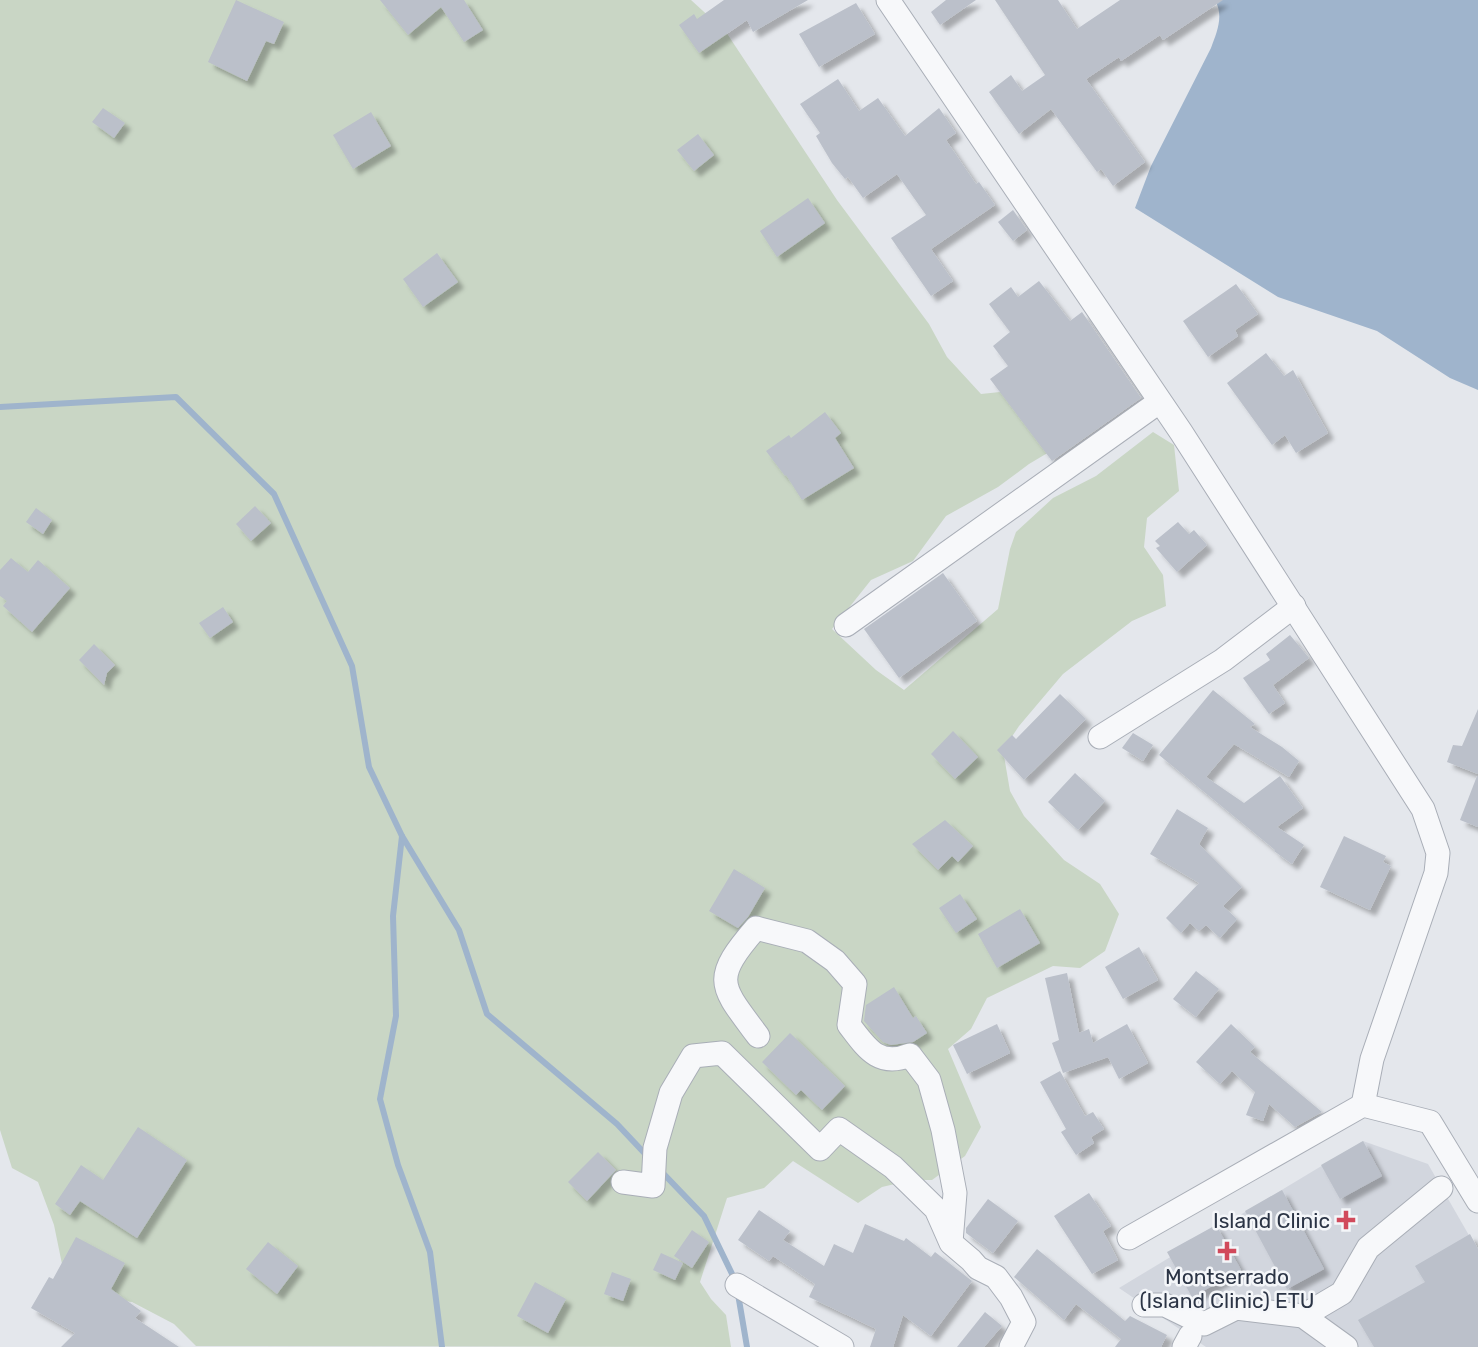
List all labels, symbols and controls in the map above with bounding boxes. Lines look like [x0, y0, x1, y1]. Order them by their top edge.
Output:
place label: Island Clinic [1213, 1208, 1330, 1233]
marker: Island Clinic [1336, 1210, 1356, 1230]
marker: Montserrado (Island Clinic) ETU [1217, 1241, 1237, 1261]
place label: Montserrado (Island Clinic) ETU [1139, 1264, 1315, 1313]

